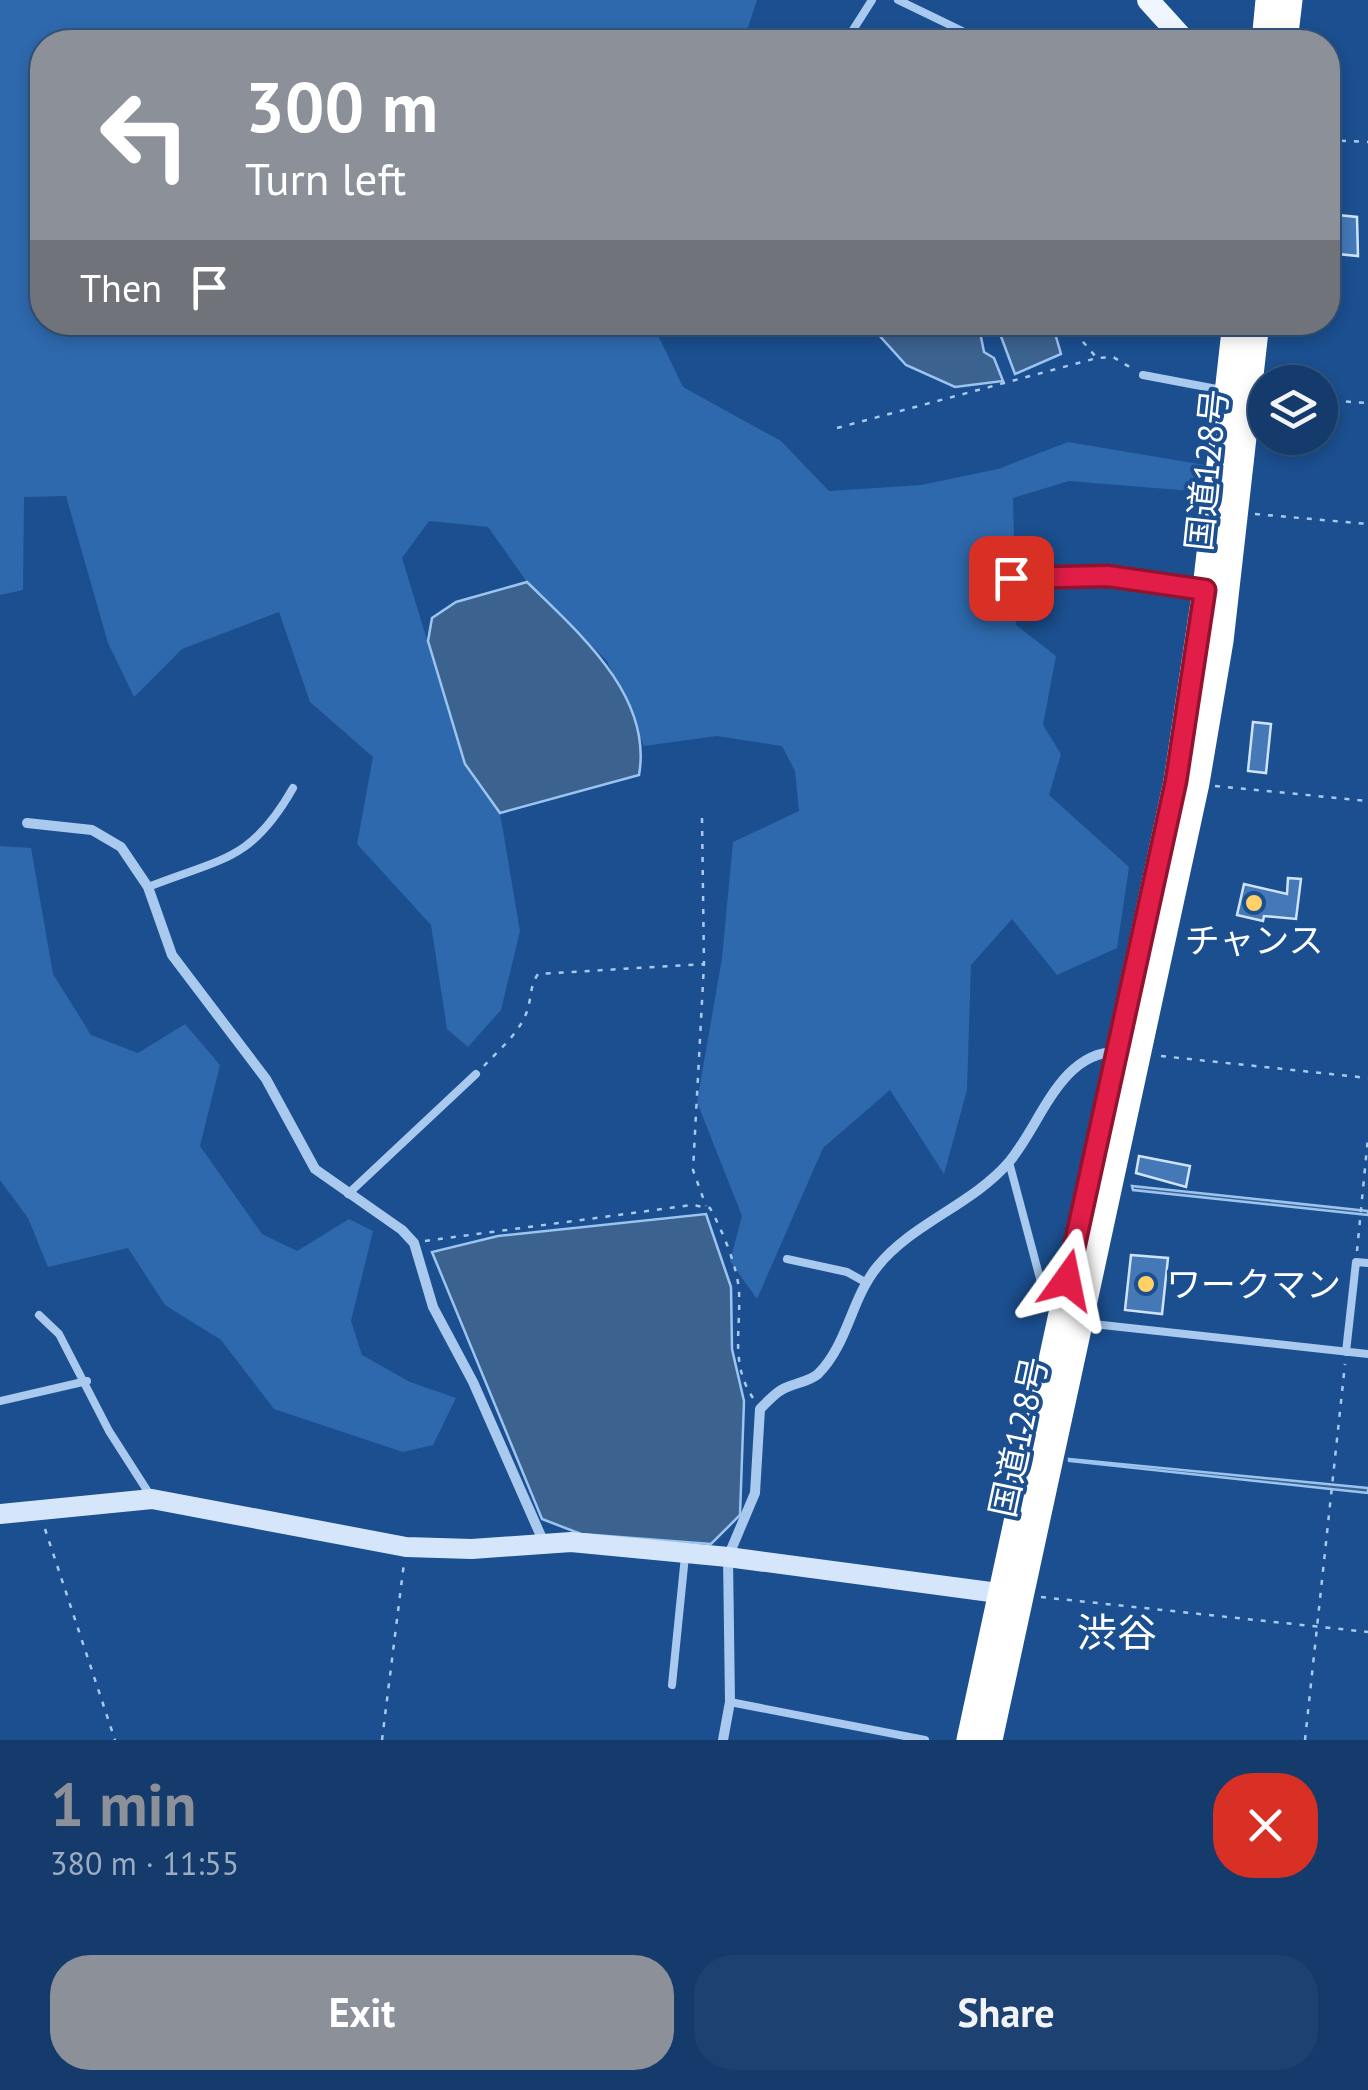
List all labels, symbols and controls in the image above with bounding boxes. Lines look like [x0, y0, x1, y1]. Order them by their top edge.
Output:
text: 300 m [245, 61, 438, 151]
icon: left [80, 70, 210, 200]
text: Turn left [245, 149, 406, 207]
icon: arrive [182, 260, 237, 315]
text: Then [80, 263, 162, 312]
map controls [1248, 365, 1338, 455]
button: layers [1248, 365, 1338, 455]
street label: 国道128号 [1175, 387, 1237, 553]
pin [969, 536, 1054, 621]
icon: arrive [984, 551, 1039, 606]
marker: チャンス [1243, 892, 1265, 914]
place label: チャンス [1185, 917, 1323, 963]
position arrow [1015, 1228, 1119, 1332]
place label: ワークマン [1166, 1261, 1341, 1307]
marker: ワークマン [1135, 1273, 1157, 1295]
street label: 国道128号 [979, 1353, 1057, 1521]
district label: 渋谷 [1077, 1606, 1157, 1658]
text: 1 min [50, 1765, 196, 1843]
button: close [1213, 1773, 1318, 1878]
text: 380 m · 11:55 [50, 1842, 239, 1884]
button: Exit [50, 1955, 674, 2070]
button: Share [694, 1955, 1318, 2070]

